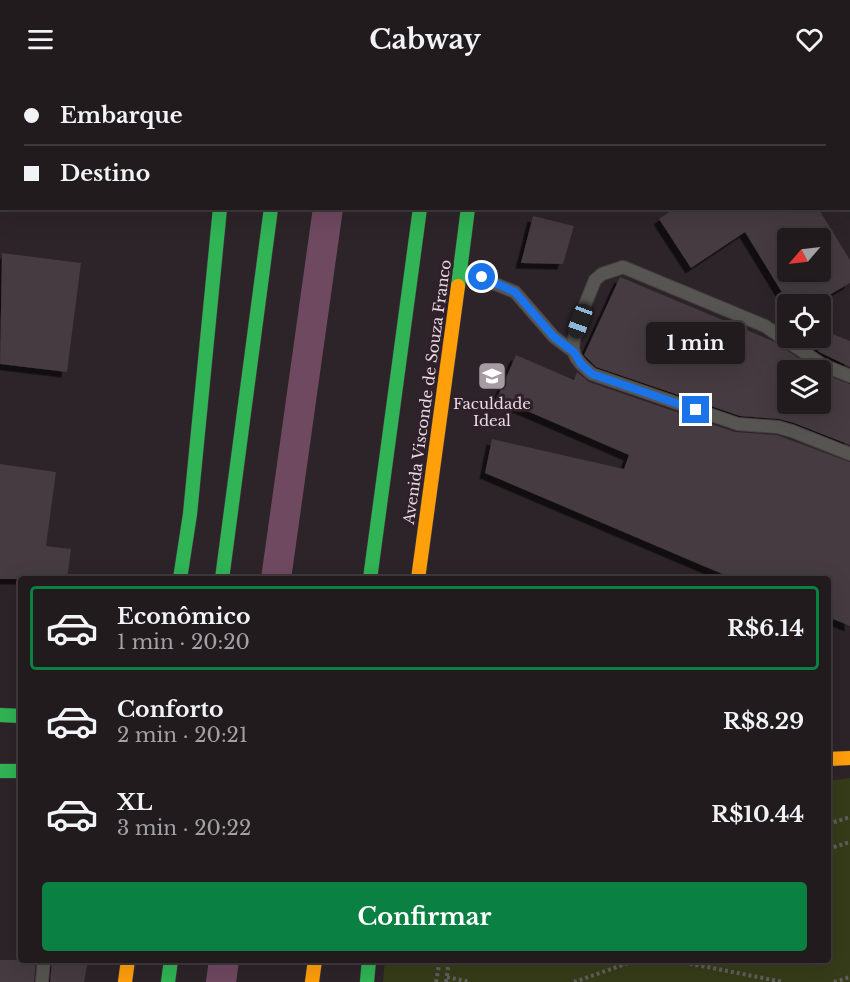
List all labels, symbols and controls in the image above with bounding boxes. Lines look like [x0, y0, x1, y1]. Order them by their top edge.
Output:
icon: menu [24, 23, 57, 56]
text: Cabway [369, 23, 481, 56]
icon: heart [793, 23, 826, 56]
text: Embarque [60, 102, 183, 129]
text: Destino [60, 160, 150, 187]
north arrow [777, 228, 831, 282]
map controls [777, 228, 831, 414]
street label: Avenida Visconde de Souza Franco [399, 258, 455, 527]
route start [468, 263, 495, 290]
button: locate [777, 294, 831, 348]
car [565, 301, 595, 341]
callout: 1 min [646, 323, 746, 365]
text: 1 min [667, 331, 724, 355]
school or university icon: Faculdade Ideal [476, 360, 508, 392]
button: layers [777, 360, 831, 414]
place label: Faculdade Ideal [453, 394, 531, 430]
route end [682, 396, 709, 423]
icon: car [45, 601, 99, 655]
text: Econômico [117, 603, 250, 630]
text: R$6.14 [727, 615, 804, 642]
text: 1 min · 20:20 [117, 630, 250, 654]
icon: car [45, 694, 99, 748]
text: Conforto [117, 696, 223, 723]
text: R$8.29 [723, 708, 804, 735]
text: 2 min · 20:21 [117, 723, 248, 747]
icon: car [45, 787, 99, 841]
text: XL [117, 789, 152, 816]
text: R$10.44 [711, 801, 804, 828]
text: 3 min · 20:22 [117, 816, 251, 840]
button: Confirmar [42, 882, 807, 951]

